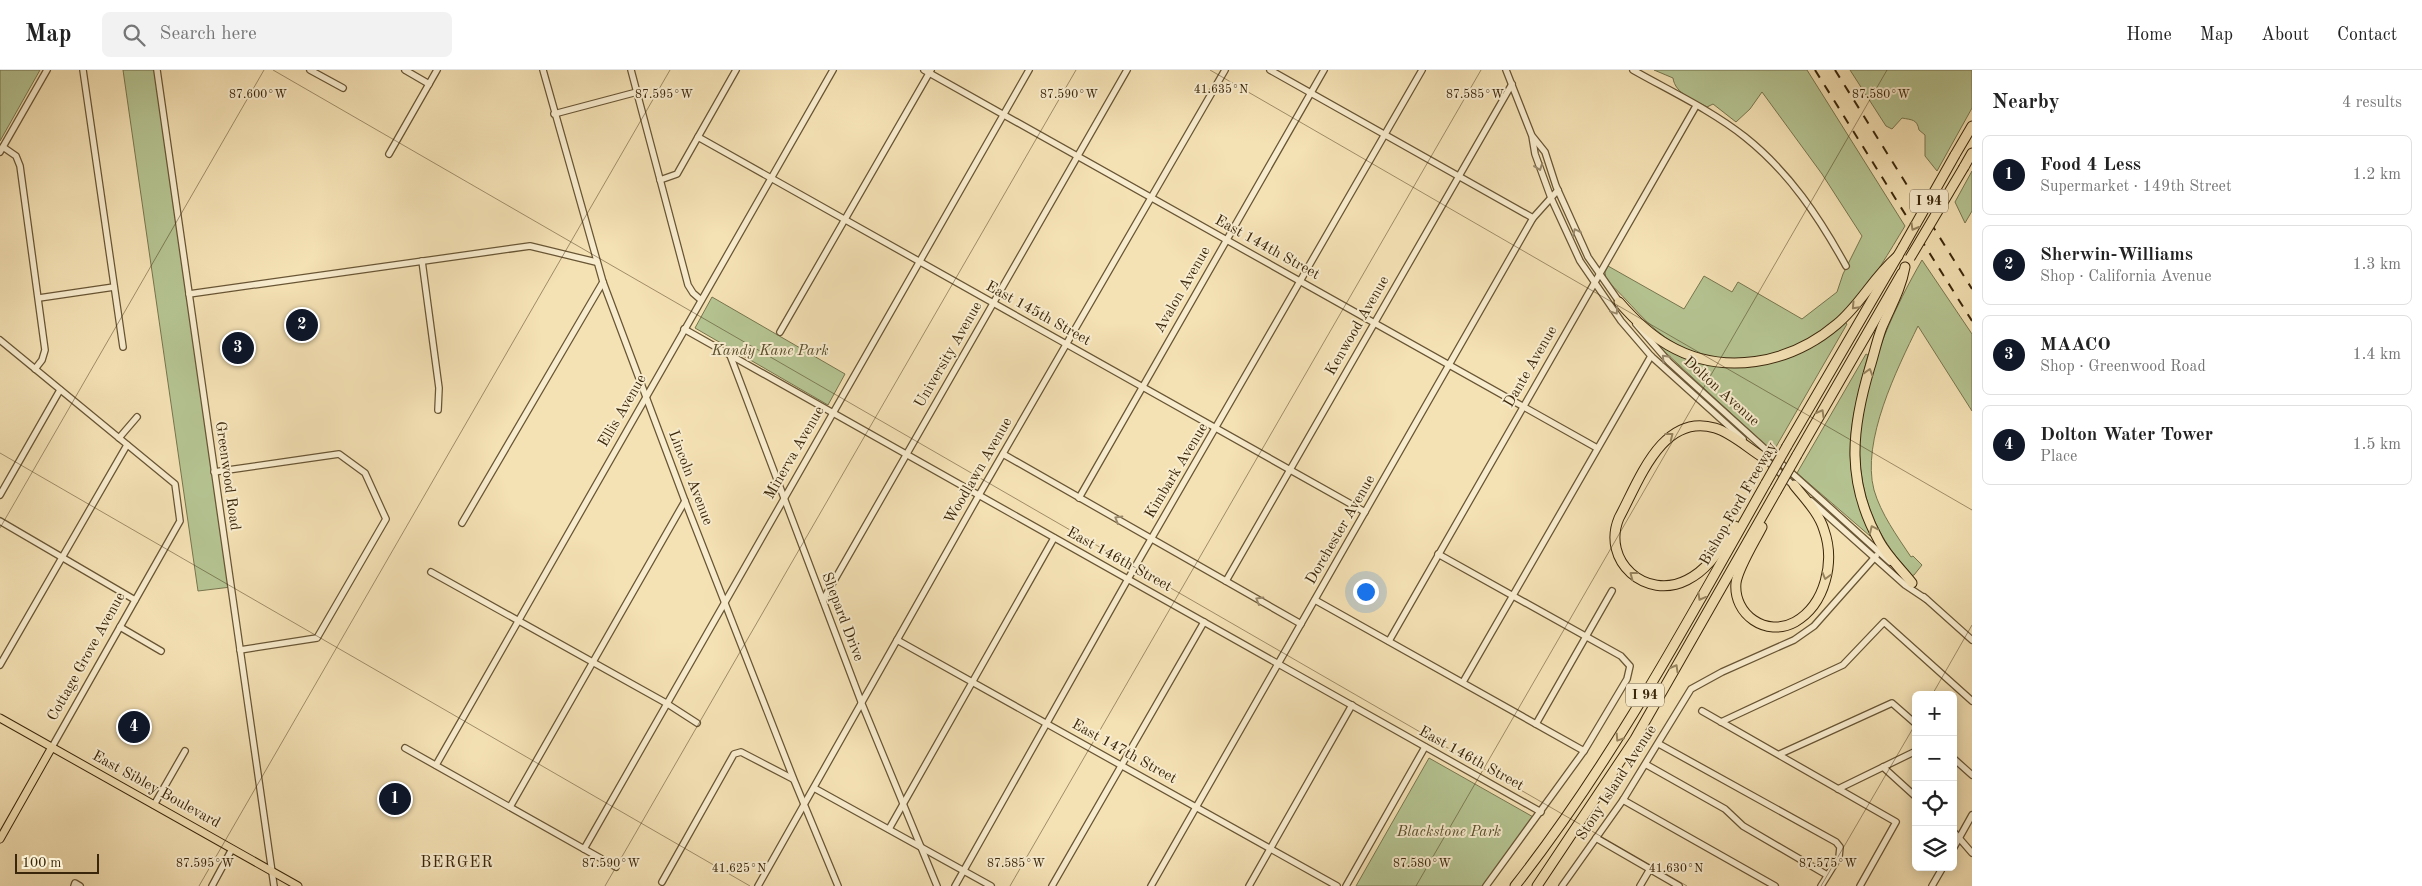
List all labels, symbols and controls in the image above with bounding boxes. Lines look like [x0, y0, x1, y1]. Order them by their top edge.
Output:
search box [102, 12, 452, 57]
icon: search [120, 21, 148, 49]
text: Map [25, 23, 72, 47]
text: Search here [160, 25, 257, 44]
text: Home [2126, 26, 2172, 44]
text: Map [2200, 26, 2233, 44]
text: About [2261, 26, 2309, 44]
text: Contact [2337, 26, 2397, 44]
text: 41.635°N [1194, 83, 1248, 96]
text: 87.595°W [635, 88, 693, 101]
text: 87.590°W [1040, 88, 1098, 101]
text: 87.585°W [1446, 88, 1504, 101]
text: 87.580°W [1852, 88, 1910, 101]
text: 87.600°W [229, 89, 287, 101]
text: Nearby [1992, 92, 2060, 113]
text: 4 results [2342, 95, 2402, 111]
text: Food 4 Less [2040, 156, 2141, 175]
one-way arrow [1533, 162, 1543, 171]
text: 1 [2004, 167, 2014, 183]
text: 1.2 km [2352, 167, 2401, 183]
text: Supermarket · 149th Street [2040, 179, 2232, 195]
road number: I 94 [1910, 190, 1948, 212]
street label: East 144th Street [1212, 213, 1322, 283]
one-way arrow [1910, 222, 1920, 231]
one-way arrow [1571, 228, 1582, 237]
street label: Avalon Avenue [1152, 244, 1214, 336]
text: Sherwin-Williams [2040, 246, 2193, 265]
text: 2 [2004, 257, 2014, 273]
text: 1.3 km [2352, 257, 2401, 273]
text: Shop · California Avenue [2040, 269, 2212, 285]
street label: Kenwood Avenue [1324, 274, 1392, 378]
street label: East 145th Street [983, 279, 1093, 349]
street label: University Avenue [913, 299, 985, 411]
one-way arrow [1852, 301, 1861, 310]
pin: 2 [286, 306, 318, 344]
one-way arrow [1608, 306, 1618, 315]
street label: Dante Avenue [1502, 324, 1560, 410]
pin: 3 [222, 329, 254, 367]
text: MAACO [2040, 336, 2111, 355]
park label: Kandy Kane Park [710, 344, 829, 359]
text: 3 [2004, 347, 2014, 363]
text: 1.4 km [2352, 347, 2401, 363]
one-way arrow [1662, 354, 1671, 363]
street label: Dolton Avenue [1680, 354, 1762, 430]
text: Shop · Greenwood Road [2040, 359, 2206, 375]
one-way arrow [1863, 368, 1873, 376]
street label: Ellis Avenue [596, 372, 650, 450]
street label: Minerva Avenue [762, 404, 828, 502]
one-way arrow [1815, 409, 1825, 418]
street label: Woodlawn Avenue [943, 415, 1016, 527]
street label: Greenwood Road [212, 420, 242, 532]
street label: Kimbark Avenue [1143, 421, 1211, 521]
text: Dolton Water Tower [2040, 426, 2213, 445]
street label: Lincoln Avenue [665, 429, 715, 528]
one-way arrow [1664, 433, 1674, 442]
text: 4 [2004, 437, 2014, 453]
text: 1.5 km [2352, 437, 2401, 453]
street label: Bishop Ford Freeway [1698, 440, 1780, 568]
text: Place [2040, 449, 2077, 465]
street label: Dorchester Avenue [1304, 473, 1378, 587]
one-way arrow [1114, 516, 1123, 526]
street label: East 146th Street [1064, 525, 1174, 595]
one-way arrow [1869, 526, 1879, 535]
street label: Shepard Drive [818, 571, 866, 664]
one-way arrow [1821, 572, 1832, 580]
one-way arrow [1630, 573, 1639, 581]
your location [1353, 579, 1379, 605]
street label: Cottage Grove Avenue [45, 590, 129, 724]
one-way arrow [1698, 592, 1708, 601]
one-way arrow [1255, 596, 1264, 606]
one-way arrow [1669, 664, 1679, 673]
road number: I 94 [1626, 684, 1664, 706]
map controls [1912, 691, 1957, 871]
button: + [1912, 691, 1957, 736]
pin: 4 [118, 708, 150, 746]
street label: East 147th Street [1069, 717, 1179, 787]
street label: Stony Island Avenue [1574, 723, 1660, 843]
street label: East 146th Street [1416, 724, 1526, 794]
one-way arrow [1616, 732, 1626, 741]
button: − [1912, 736, 1957, 781]
street label: East Sibley Boulevard [90, 749, 223, 831]
pin: 1 [379, 780, 411, 818]
button: locate [1912, 781, 1957, 826]
park label: Blackstone Park [1396, 825, 1501, 840]
button: layers [1912, 826, 1957, 871]
scale bar [15, 851, 99, 874]
district label: BERGER [420, 855, 494, 871]
text: 100 m [22, 856, 61, 870]
text: 87.595°W [176, 857, 234, 870]
text: 87.590°W [582, 857, 640, 870]
text: 87.585°W [987, 857, 1045, 870]
text: 87.580°W [1393, 857, 1451, 870]
text: 87.575°W [1799, 857, 1857, 870]
text: 41.625°N [712, 862, 766, 875]
text: 41.630°N [1649, 863, 1703, 875]

